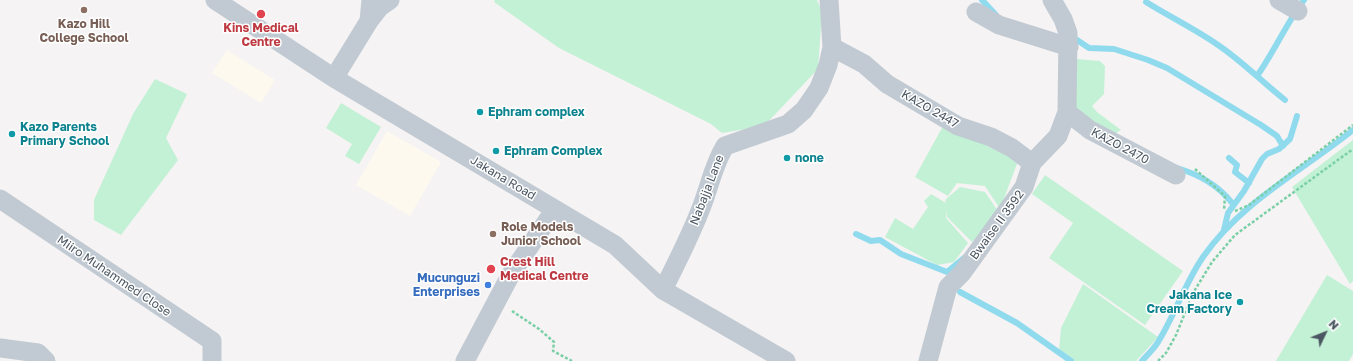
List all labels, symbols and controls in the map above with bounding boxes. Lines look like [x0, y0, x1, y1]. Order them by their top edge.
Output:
marker: Kazo Hill College School [79, 5, 89, 15]
marker: Kins Medical Centre [255, 8, 267, 20]
place label: Kazo Hill College School [40, 17, 128, 45]
place label: Kins Medical Centre [223, 21, 299, 49]
street label: KAZO 2447 [899, 87, 961, 131]
place label: Ephram complex [488, 105, 585, 119]
marker: Ephram complex [475, 107, 485, 117]
place label: Kazo Parents Primary School [20, 120, 109, 148]
street label: KAZO 2470 [1089, 125, 1151, 167]
marker: Kazo Parents Primary School [7, 129, 17, 139]
place label: Ephram Complex [504, 144, 602, 158]
marker: Ephram Complex [491, 146, 501, 156]
place label: none [795, 151, 824, 165]
street label: Jakana Road [468, 153, 538, 203]
street label: Nabajja Lane [687, 153, 727, 227]
marker: none [782, 153, 792, 163]
street label: Bwaise II 3592 [967, 187, 1027, 263]
place label: Role Models Junior School [501, 220, 581, 248]
marker: Role Models Junior School [488, 229, 498, 239]
street label: Miiro Muhammed Close [54, 233, 174, 319]
place label: Crest Hill Medical Centre [500, 255, 589, 283]
marker: Crest Hill Medical Centre [485, 263, 497, 275]
place label: Mucunguzi Enterprises [413, 271, 480, 299]
marker: Mucunguzi Enterprises [483, 280, 493, 290]
place label: Jakana Ice Cream Factory [1147, 288, 1232, 316]
marker: Jakana Ice Cream Factory [1235, 297, 1245, 307]
north arrow [1305, 313, 1345, 353]
text: N [1327, 317, 1342, 332]

